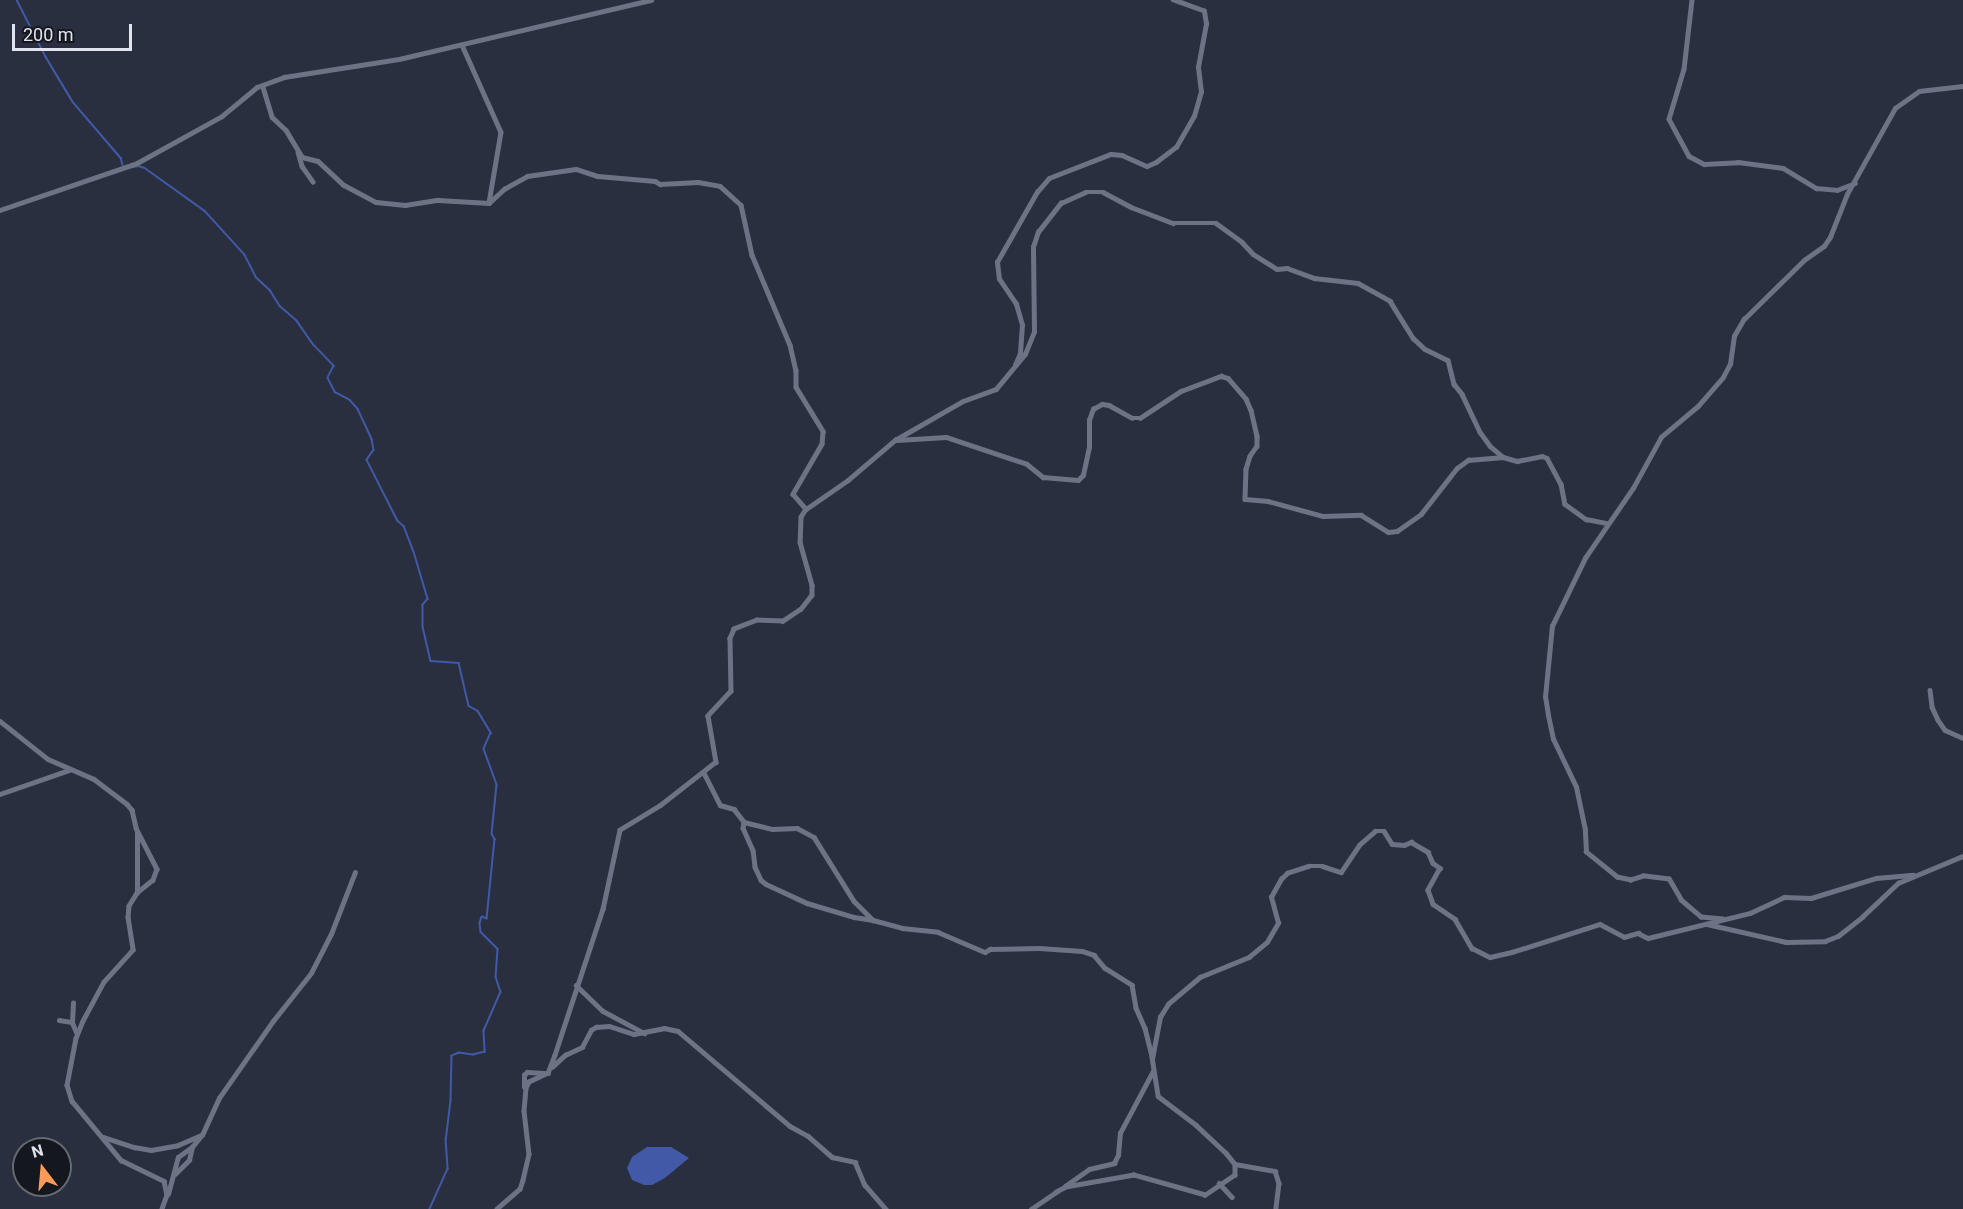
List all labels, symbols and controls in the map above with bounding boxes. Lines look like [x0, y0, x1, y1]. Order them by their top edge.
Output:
scale bar [15, 12, 135, 50]
text: 200 m [23, 24, 74, 45]
north arrow [12, 1137, 72, 1197]
text: N [29, 1140, 45, 1162]

